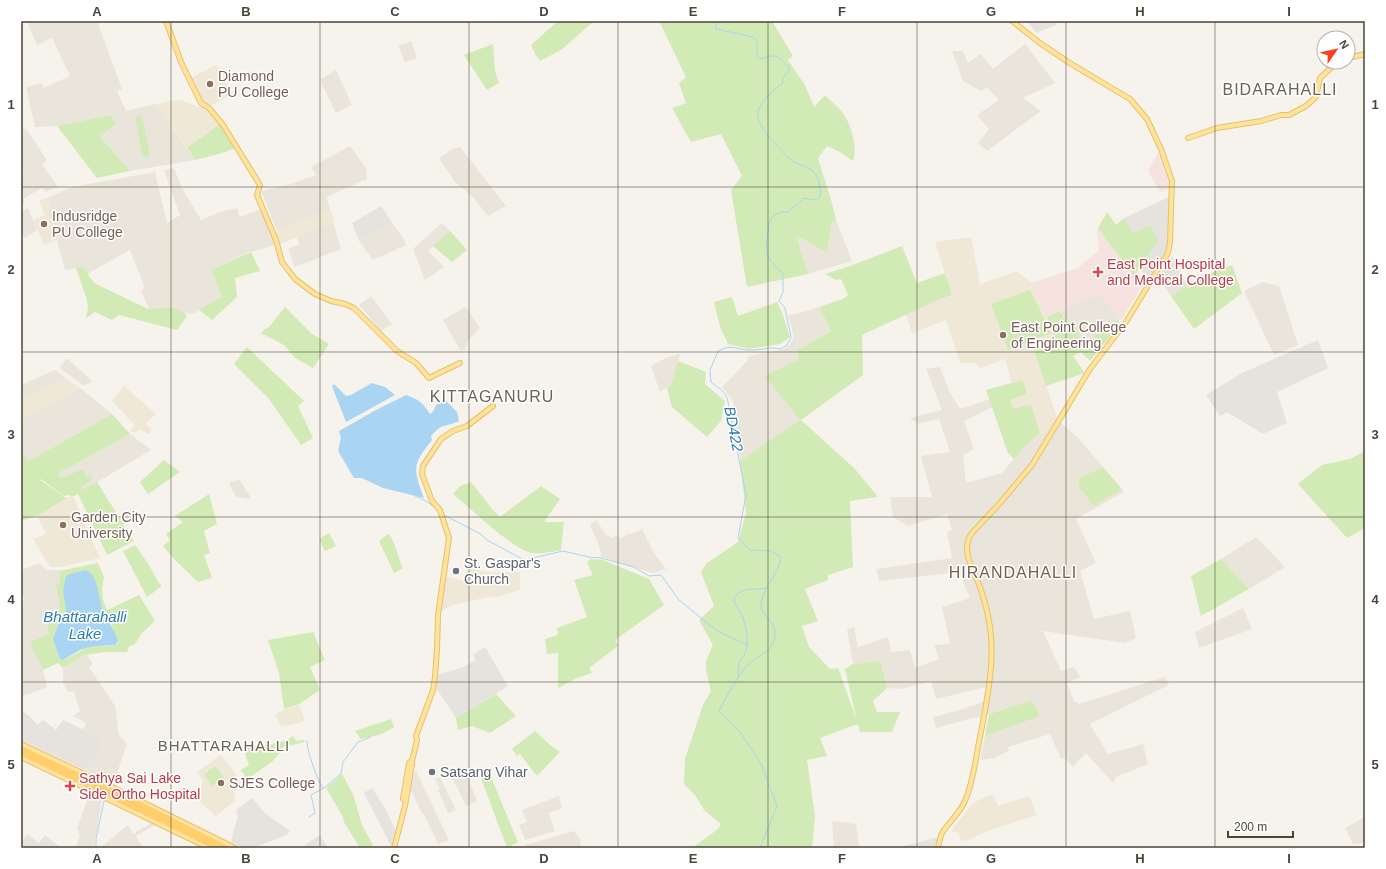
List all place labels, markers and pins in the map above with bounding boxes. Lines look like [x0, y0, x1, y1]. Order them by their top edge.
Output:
place label: Diamond PU College [218, 68, 289, 100]
marker: Diamond PU College [205, 79, 215, 89]
place label: Indusridge PU College [52, 208, 123, 240]
marker: Indusridge PU College [39, 219, 49, 229]
place label: East Point Hospital and Medical College [1107, 256, 1234, 288]
marker: East Point Hospital and Medical College [1092, 266, 1104, 278]
place label: East Point College of Engineering [1011, 319, 1126, 351]
marker: East Point College of Engineering [998, 330, 1008, 340]
place label: Garden City University [71, 509, 146, 541]
marker: Garden City University [58, 520, 68, 530]
place label: St. Gaspar's Church [464, 555, 541, 587]
marker: St. Gaspar's Church [451, 566, 461, 576]
place label: Satsang Vihar [440, 764, 528, 780]
marker: Satsang Vihar [427, 767, 437, 777]
place label: Sathya Sai Lake Side Ortho Hospital [79, 770, 200, 802]
place label: SJES College [229, 775, 316, 791]
marker: SJES College [216, 778, 226, 788]
marker: Sathya Sai Lake Side Ortho Hospital [64, 780, 76, 792]

